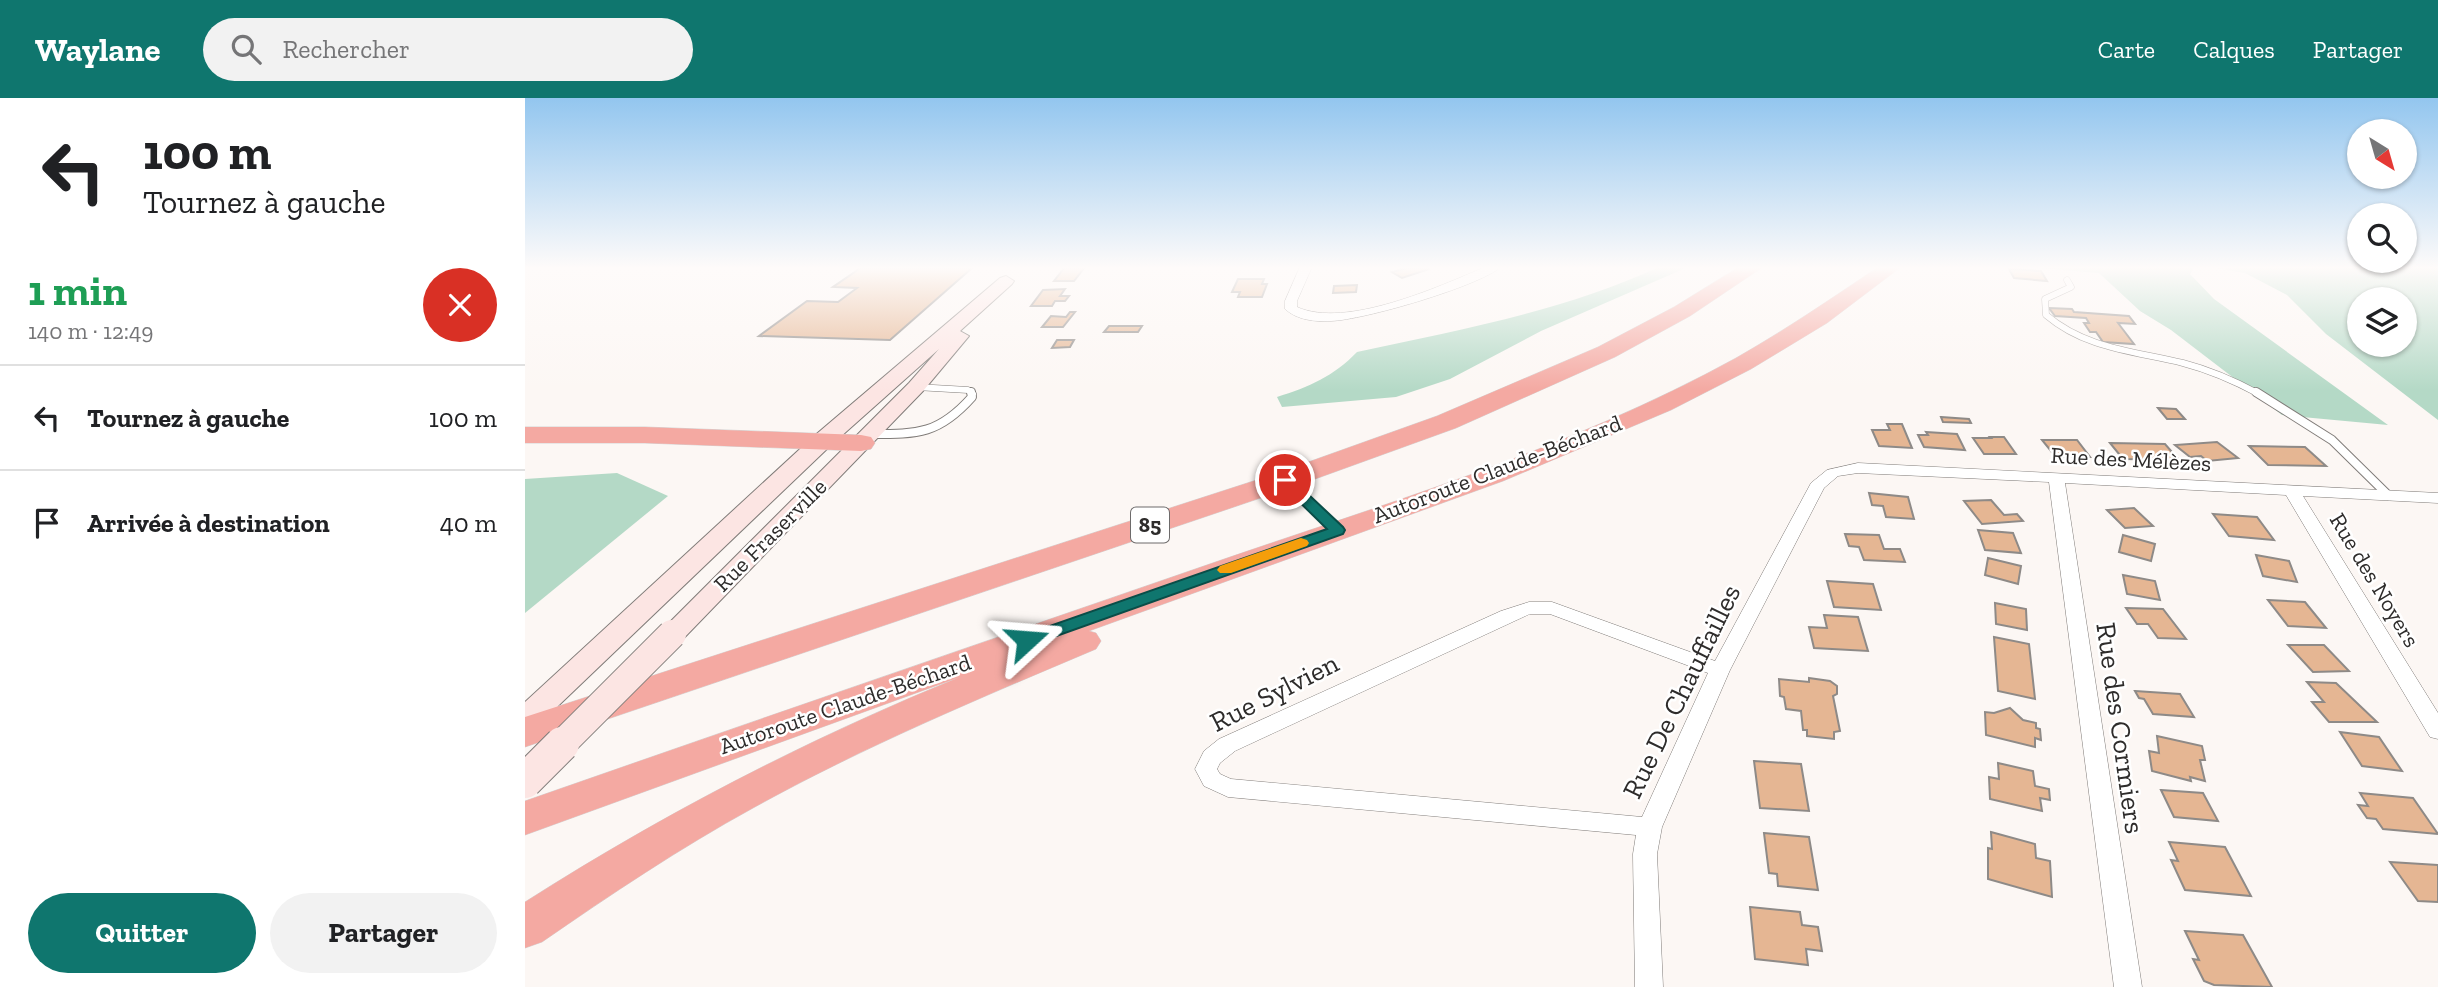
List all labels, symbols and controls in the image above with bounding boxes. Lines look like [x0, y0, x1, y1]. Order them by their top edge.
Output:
search box [203, 18, 693, 81]
text: Waylane [35, 30, 161, 69]
icon: search [227, 30, 265, 68]
text: Rechercher [283, 33, 410, 65]
text: Carte [2098, 35, 2155, 64]
text: Calques [2193, 35, 2275, 64]
text: Partager [2313, 35, 2403, 64]
north arrow [2347, 119, 2417, 189]
map controls [2347, 119, 2417, 357]
text: 100 m [143, 123, 271, 182]
icon: left [28, 126, 119, 217]
text: Tournez à gauche [143, 183, 386, 221]
button: search [2347, 203, 2417, 273]
text: 1 min [28, 265, 127, 316]
button: close [423, 268, 497, 342]
button: layers [2347, 287, 2417, 357]
text: 140 m · 12:49 [28, 317, 154, 345]
icon: left [28, 399, 66, 437]
text: Tournez à gauche [87, 402, 289, 434]
text: 100 m [429, 402, 497, 434]
street label: Autoroute Claude-Béchard [1369, 408, 1626, 529]
street label: Rue des Mélèzes [2050, 441, 2212, 477]
pin [1255, 450, 1315, 510]
icon: arrive [1266, 461, 1304, 499]
street label: Rue Fraserville [708, 473, 832, 597]
icon: arrive [28, 504, 66, 542]
text: Arrivée à destination [87, 507, 330, 539]
text: 40 m [440, 507, 497, 539]
road number: 85 [1131, 508, 1169, 542]
street label: Rue des Noyers [2324, 508, 2426, 652]
street label: Rue De Chauffailles [1615, 579, 1747, 803]
position arrow [990, 603, 1064, 677]
street label: Rue des Cormiers [2089, 620, 2152, 836]
street label: Rue Sylvien [1205, 646, 1344, 739]
street label: Autoroute Claude-Béchard [716, 648, 975, 760]
button: Quitter [28, 893, 256, 973]
button: Partager [270, 893, 497, 973]

